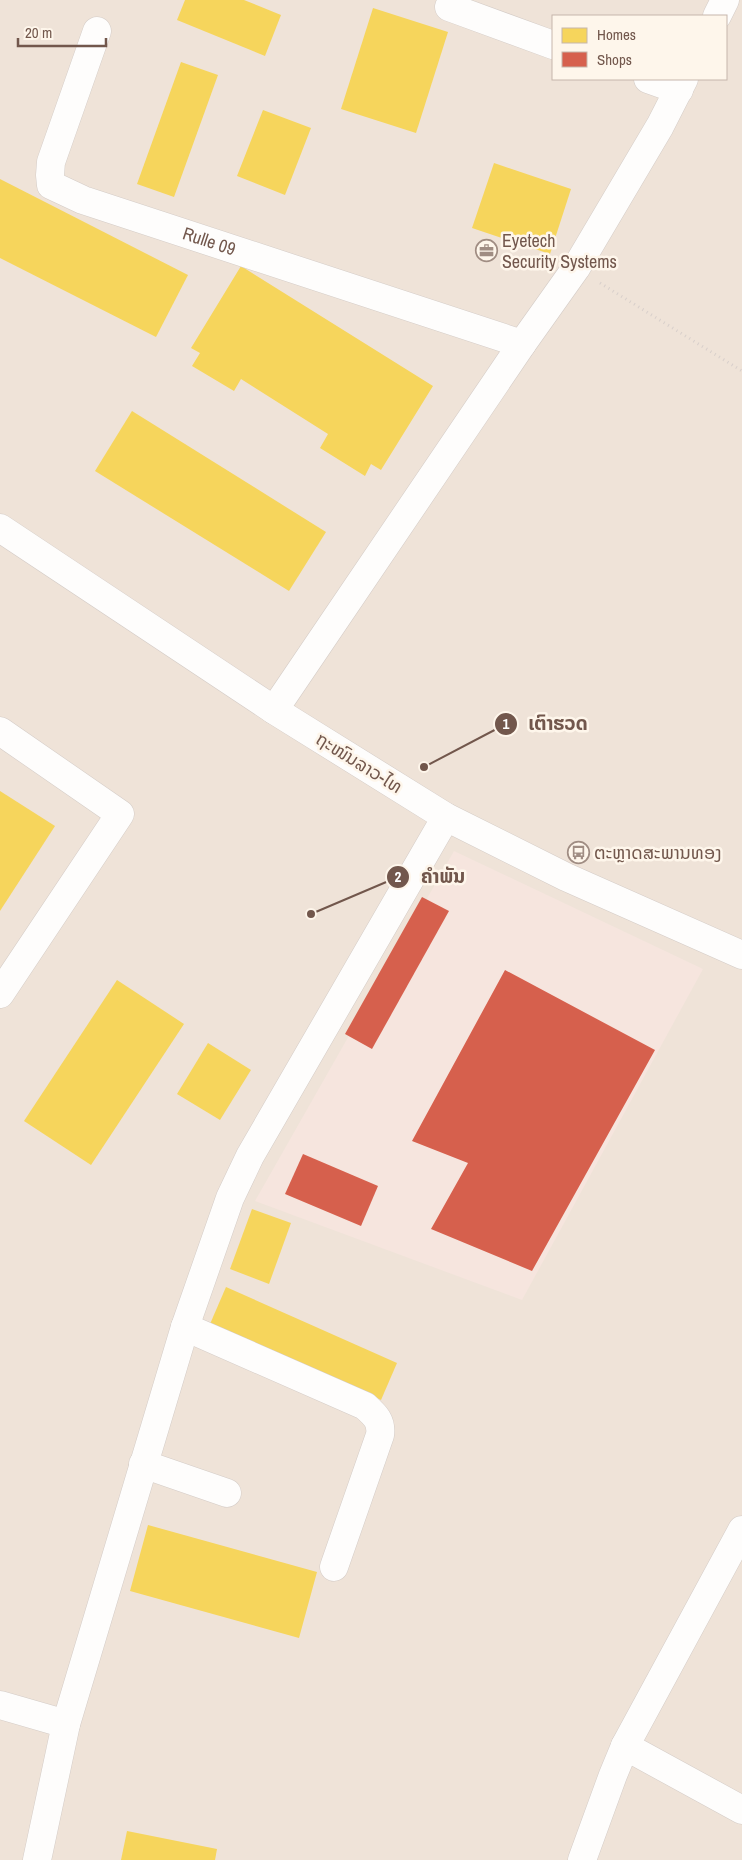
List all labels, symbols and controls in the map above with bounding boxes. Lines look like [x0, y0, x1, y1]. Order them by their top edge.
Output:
scale bar [18, 15, 105, 47]
legend [552, 15, 727, 80]
text: 20 m [25, 22, 52, 43]
text: Homes [597, 24, 636, 45]
text: Shops [597, 49, 632, 70]
street label: Rulle 09 [180, 221, 239, 261]
place label: Eyetech Security Systems [502, 228, 617, 274]
office icon: Eyetech Security Systems [474, 239, 498, 263]
callout: ເຕົາຮວດ [494, 707, 598, 741]
text: ເຕົາຮວດ [528, 710, 588, 736]
text: 1 [503, 713, 510, 734]
street label: ຖະໜົນລາວ-ໄທ [311, 726, 407, 799]
place label: ຕະຫຼາດສະພານທອງ [594, 840, 722, 865]
bus stop icon: ຕະຫຼາດສະພານທອງ [566, 841, 590, 865]
callout: ຄໍາພັນ [386, 860, 475, 894]
text: ຄໍາພັນ [421, 863, 465, 889]
text: 2 [395, 866, 402, 887]

